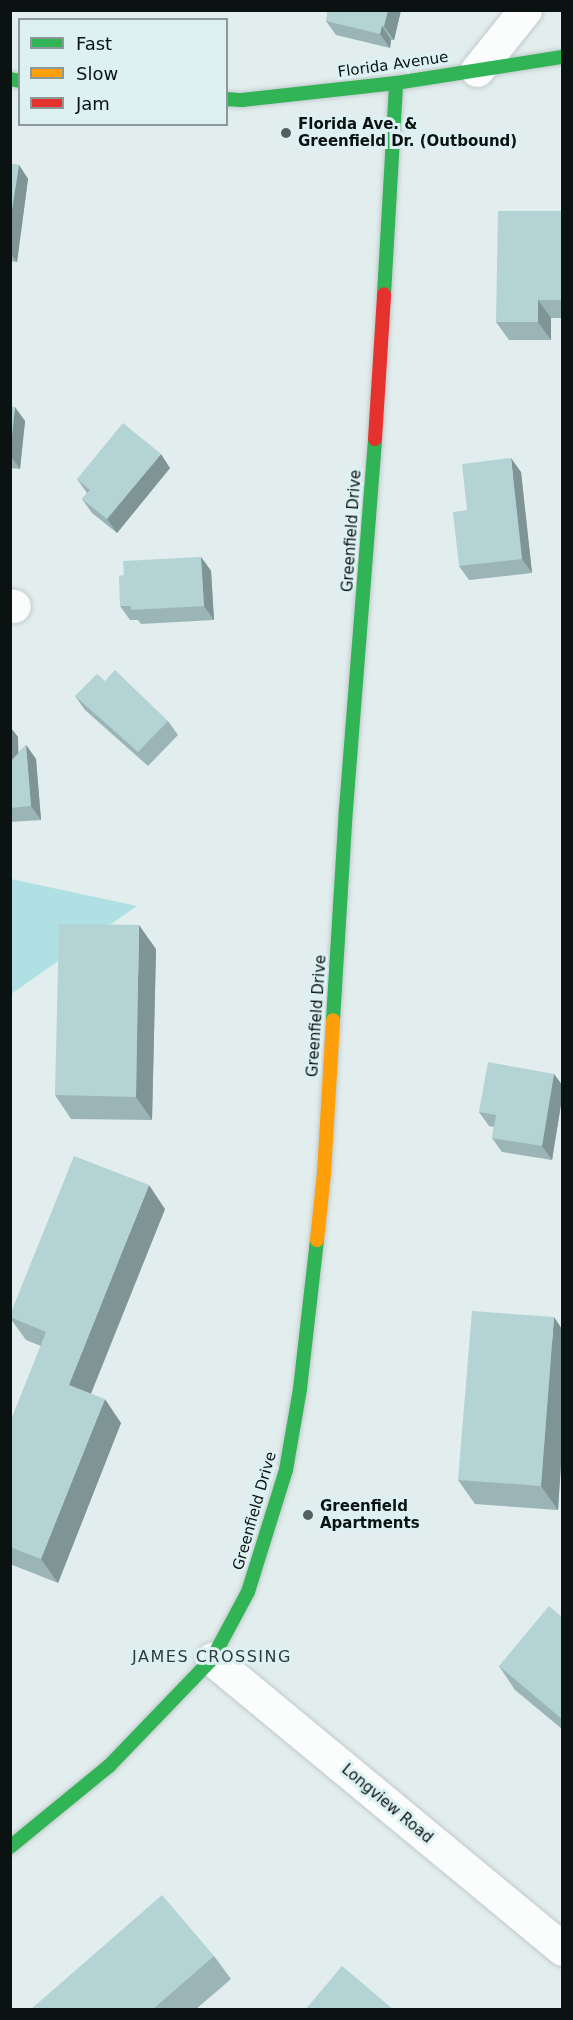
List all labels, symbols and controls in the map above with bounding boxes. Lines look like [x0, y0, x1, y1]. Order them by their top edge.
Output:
legend [18, 18, 228, 126]
text: Fast [76, 33, 112, 54]
street label: Florida Avenue [337, 48, 449, 82]
text: Slow [76, 63, 118, 84]
text: Jam [76, 93, 110, 114]
place label: Florida Ave. & Greenfield Dr. (Outbound) [298, 115, 517, 150]
marker: Florida Ave. & Greenfield Dr. (Outbound) [279, 126, 293, 140]
street label: Greenfield Drive [339, 469, 365, 593]
street label: Greenfield Drive [304, 954, 330, 1078]
street label: Greenfield Drive [229, 1450, 281, 1572]
place label: Greenfield Apartments [320, 1497, 420, 1532]
marker: Greenfield Apartments [301, 1508, 315, 1522]
district label: JAMES CROSSING [132, 1647, 292, 1667]
street label: Longview Road [338, 1761, 436, 1847]

